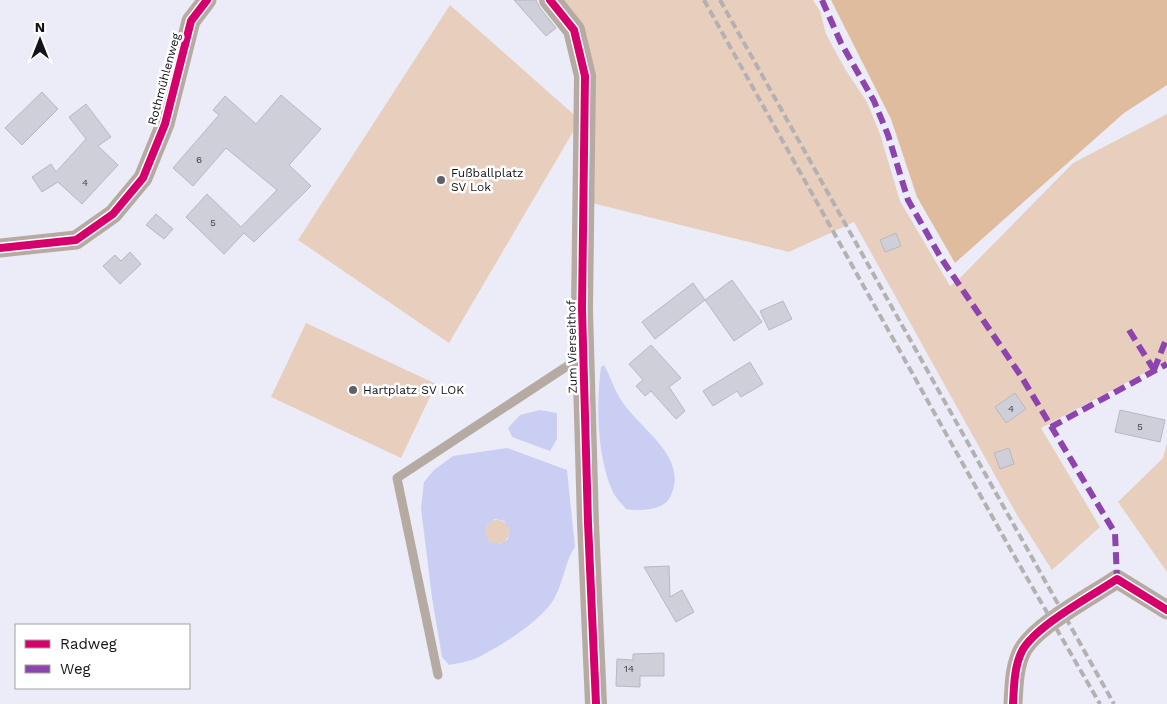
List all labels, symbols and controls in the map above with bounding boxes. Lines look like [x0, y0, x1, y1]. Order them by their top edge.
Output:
north arrow [15, 15, 65, 65]
text: N [35, 19, 45, 35]
street label: Rothmühlenweg [145, 31, 183, 127]
house number: 6 [196, 154, 202, 165]
place label: Fußballplatz SV Lok [451, 166, 523, 194]
marker: Fußballplatz SV Lok [435, 174, 447, 186]
house number: 4 [82, 177, 88, 188]
house number: 5 [210, 217, 216, 228]
street label: Zum Vierseithof [564, 300, 580, 394]
place label: Hartplatz SV LOK [363, 383, 464, 397]
marker: Hartplatz SV LOK [347, 384, 359, 396]
house number: 4 [1008, 403, 1014, 414]
house number: 5 [1137, 421, 1143, 432]
legend [15, 624, 190, 689]
text: Radweg [60, 635, 117, 653]
text: Weg [60, 660, 91, 678]
house number: 14 [624, 663, 634, 674]

